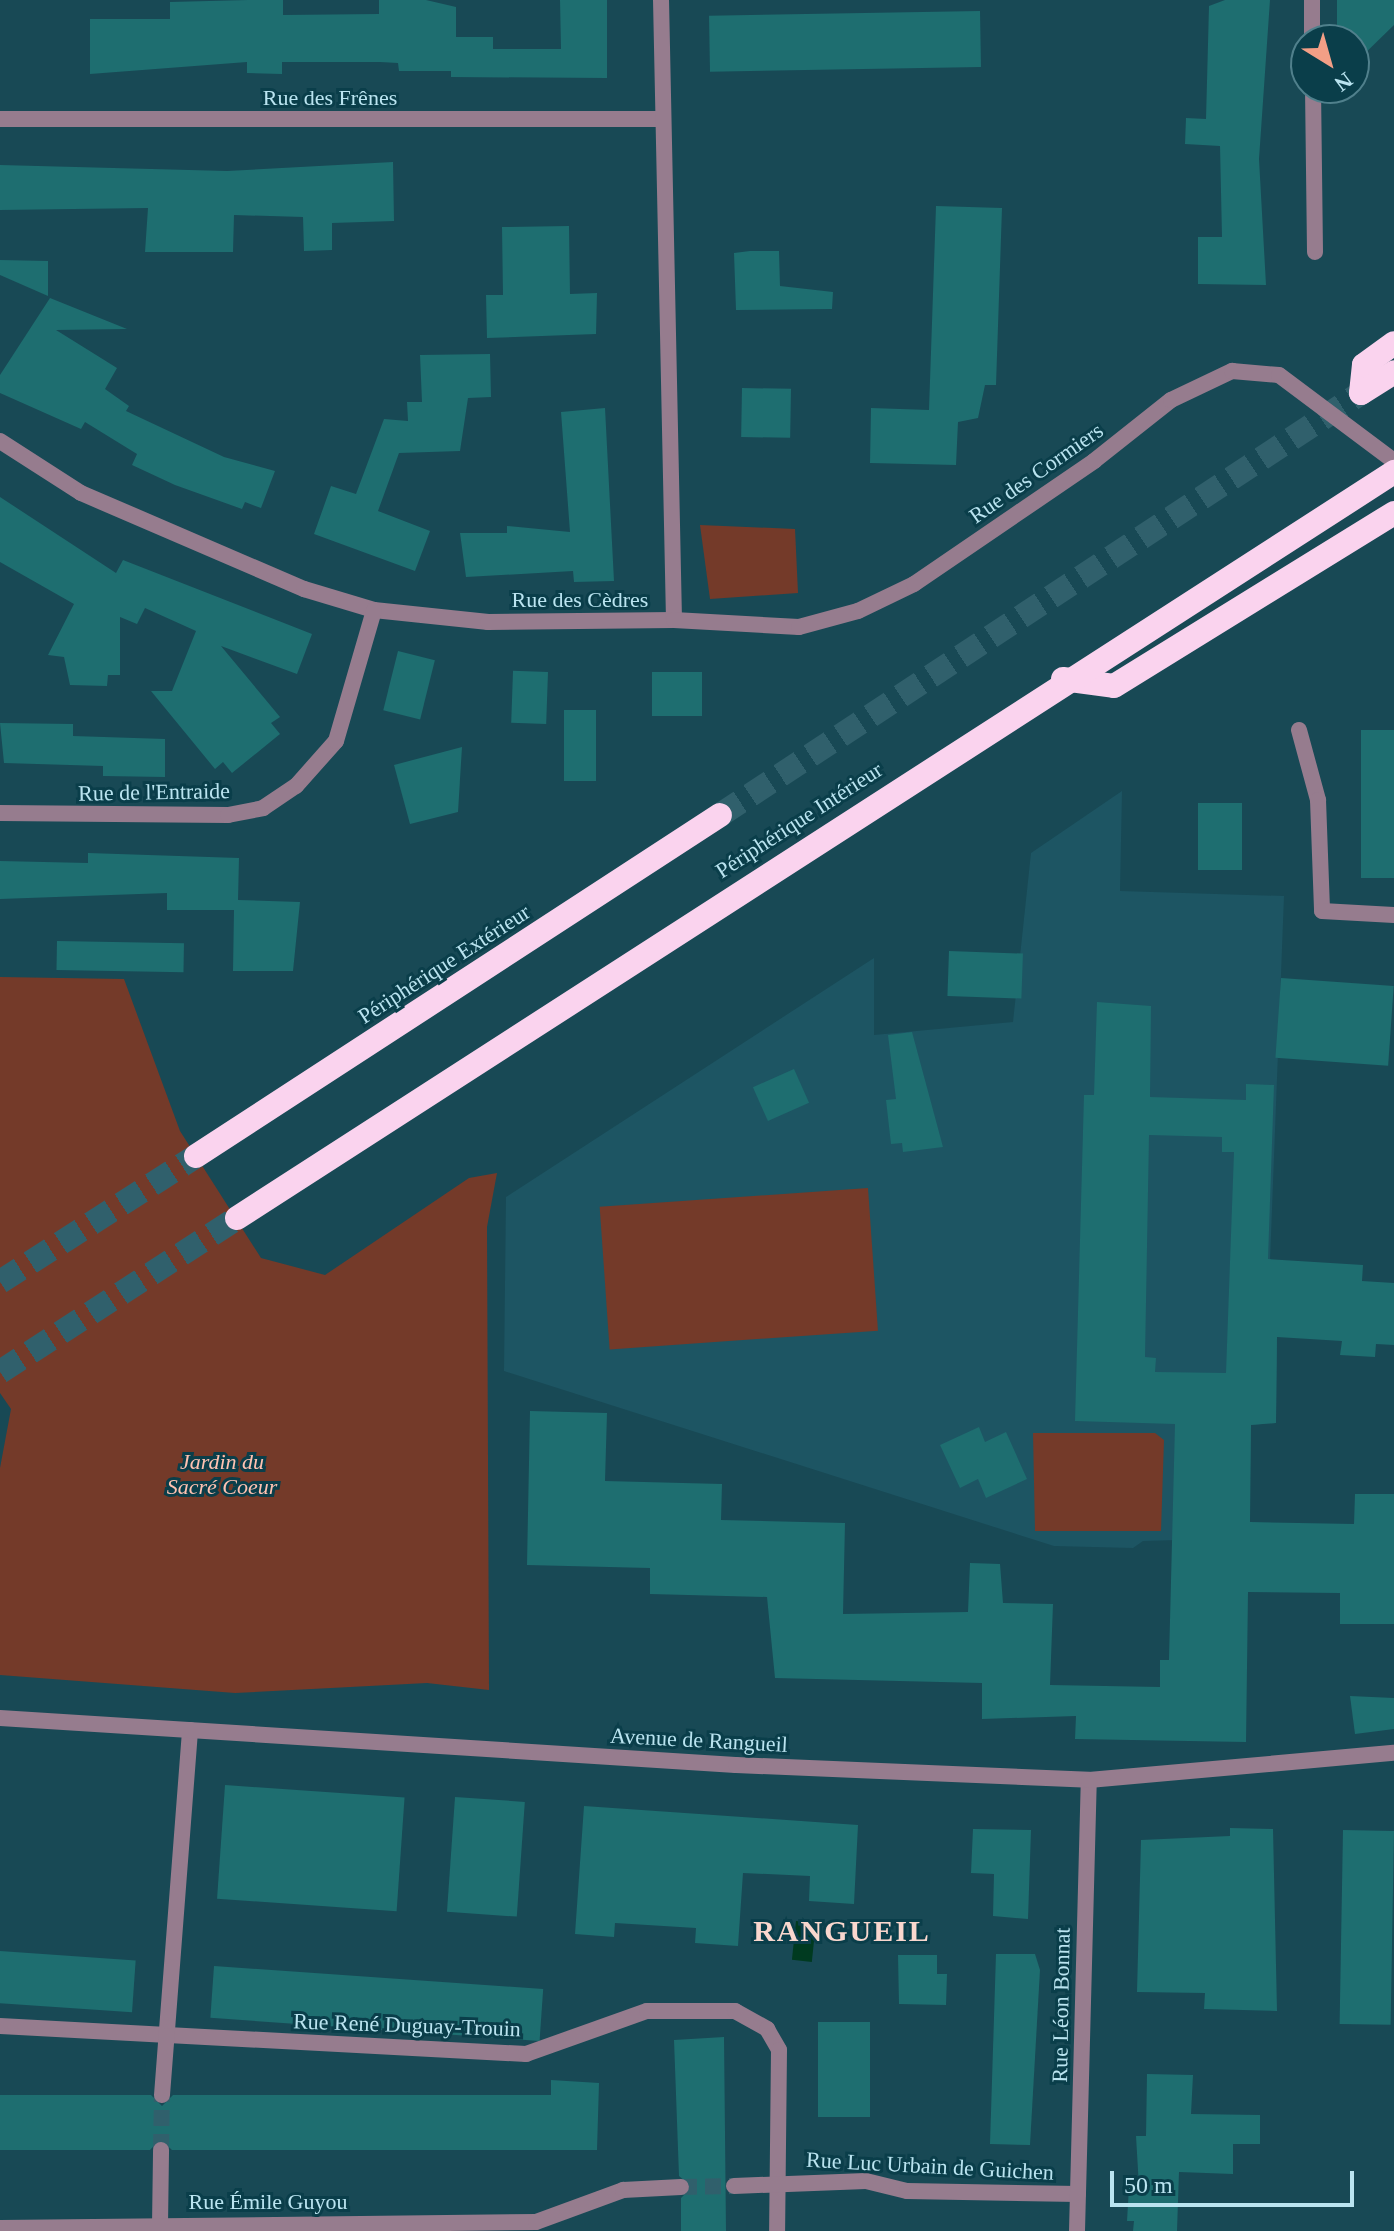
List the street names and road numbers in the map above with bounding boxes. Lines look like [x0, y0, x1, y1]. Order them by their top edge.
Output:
street label: Rue des Frênes [263, 85, 397, 111]
street label: Rue des Cormiers [964, 417, 1108, 529]
street label: Rue des Cèdres [512, 587, 648, 613]
street label: Périphérique Intérieur [711, 756, 887, 884]
street label: Rue de l'Entraide [78, 777, 230, 807]
street label: Périphérique Extérieur [353, 899, 535, 1029]
street label: Avenue de Rangueil [609, 1722, 789, 1758]
street label: Rue Léon Bonnat [1046, 1927, 1076, 2083]
street label: Rue René Duguay-Trouin [293, 2008, 521, 2042]
street label: Rue Luc Urbain de Guichen [805, 2146, 1055, 2186]
street label: Rue Émile Guyou [189, 2189, 347, 2215]

